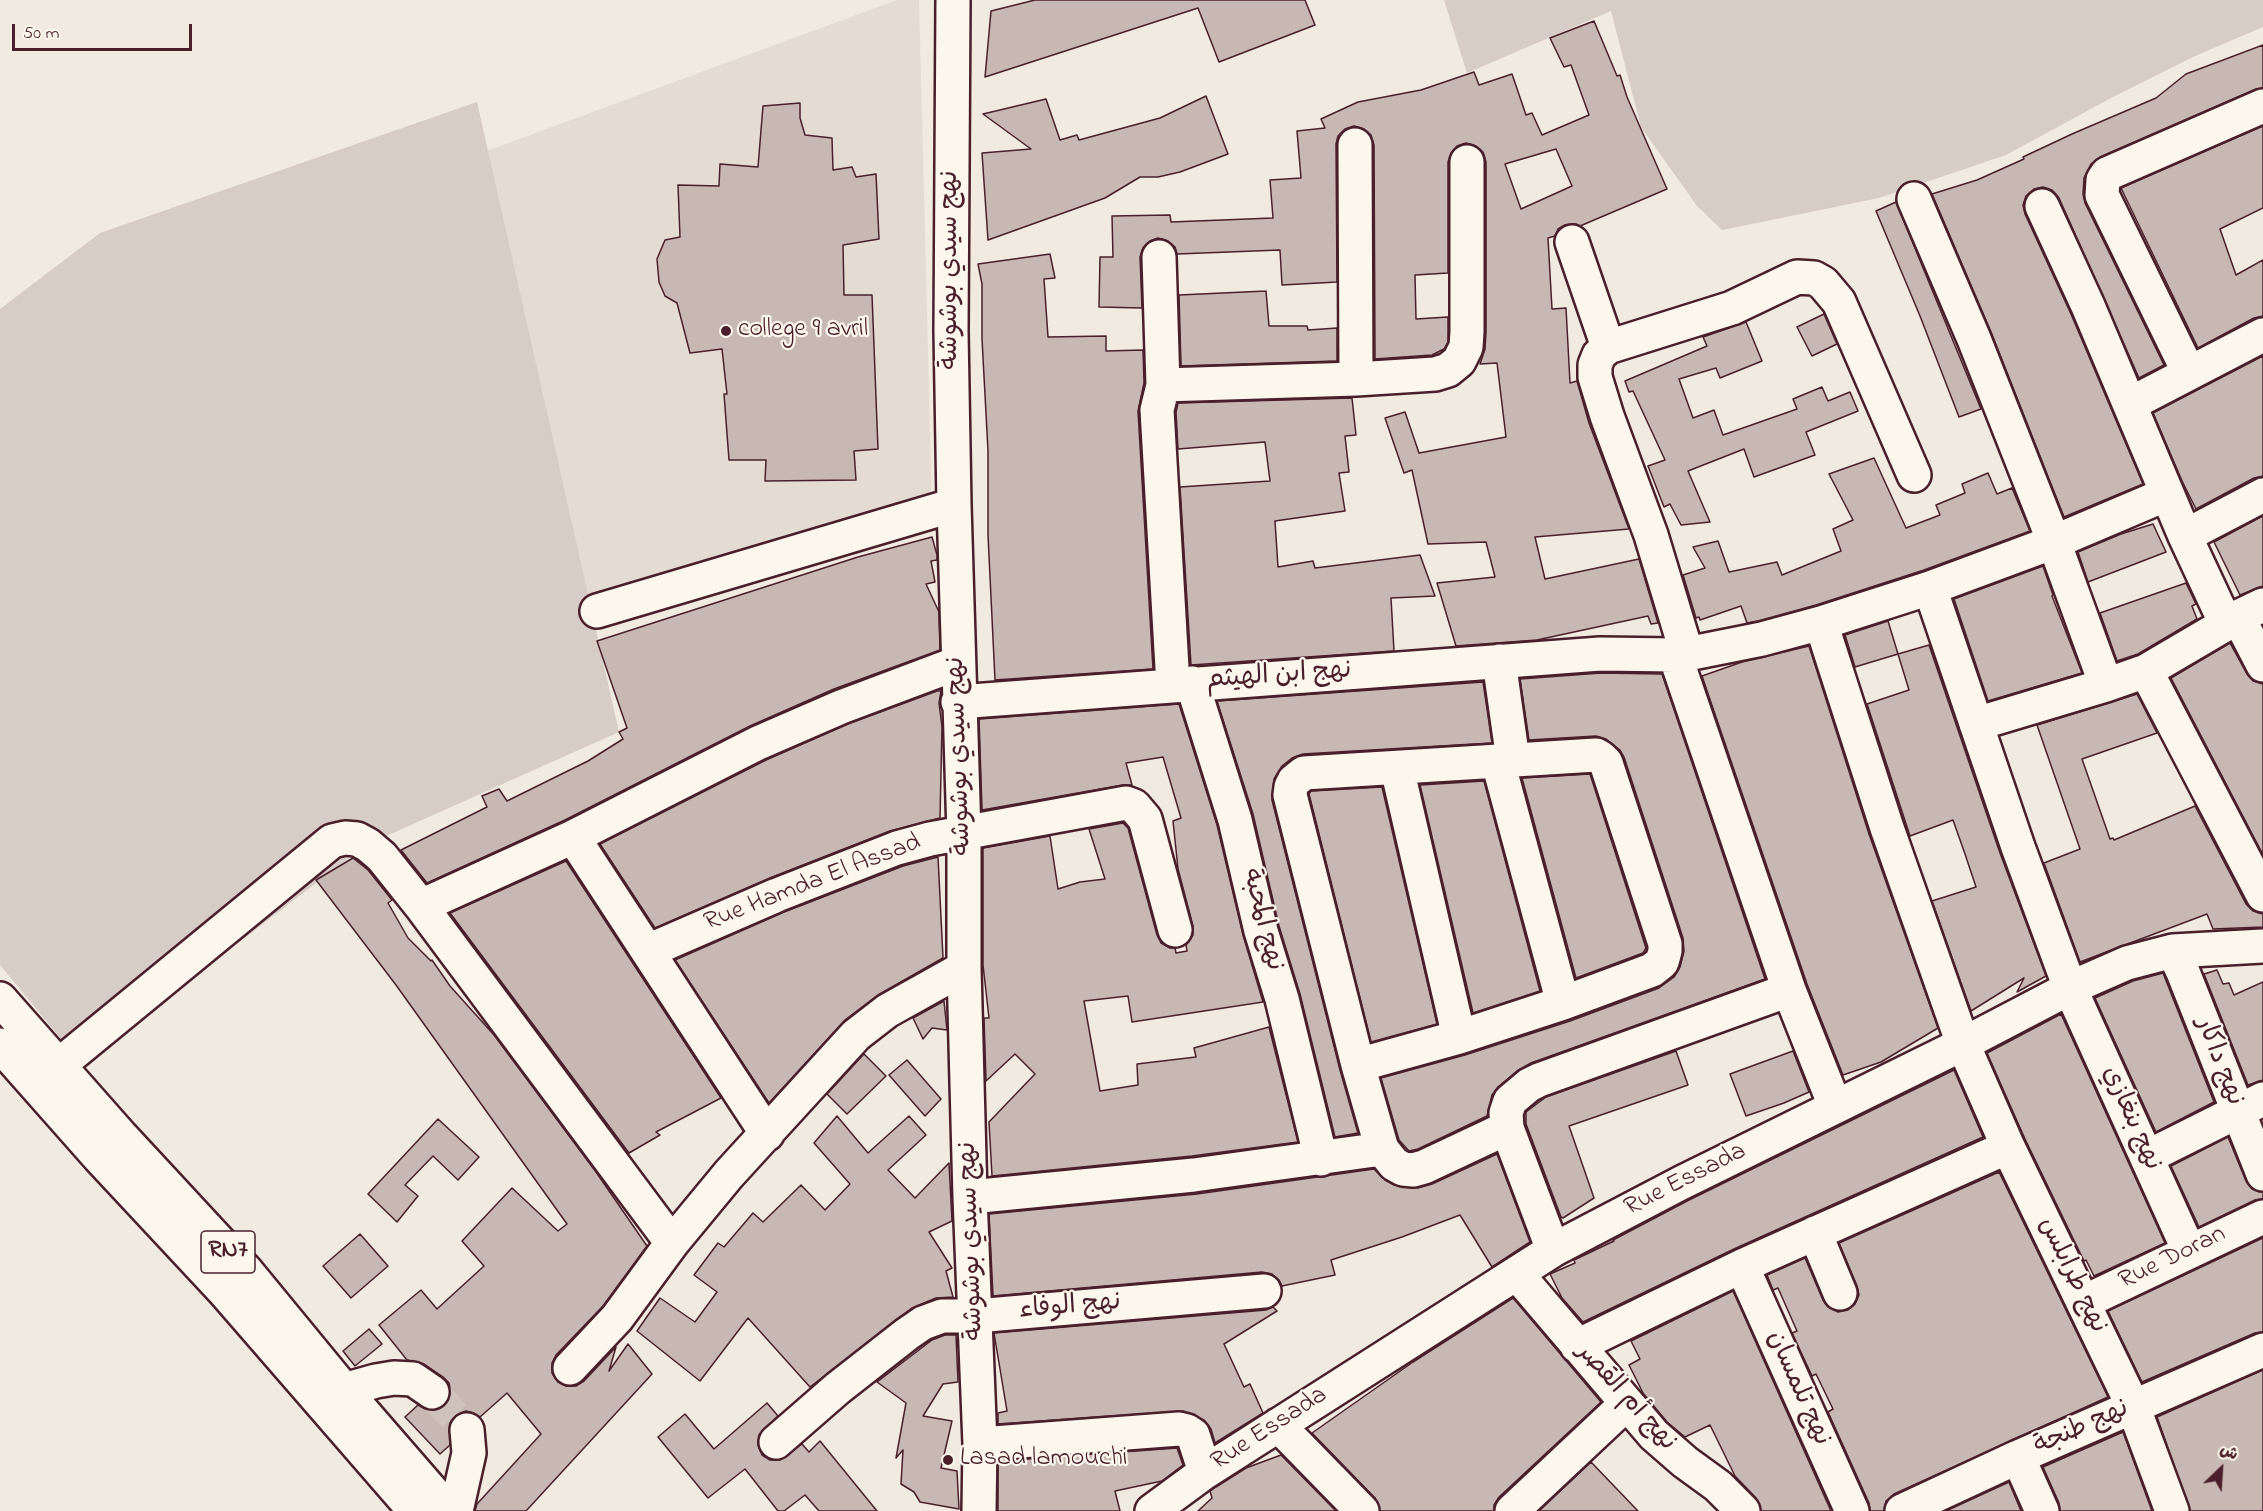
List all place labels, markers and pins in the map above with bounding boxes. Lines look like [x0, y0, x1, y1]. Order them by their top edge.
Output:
place label: college 9 avril [738, 315, 868, 347]
marker: college 9 avril [719, 324, 733, 338]
place label: Lasad lamouchi [960, 1444, 1128, 1476]
marker: Lasad lamouchi [941, 1453, 955, 1467]

